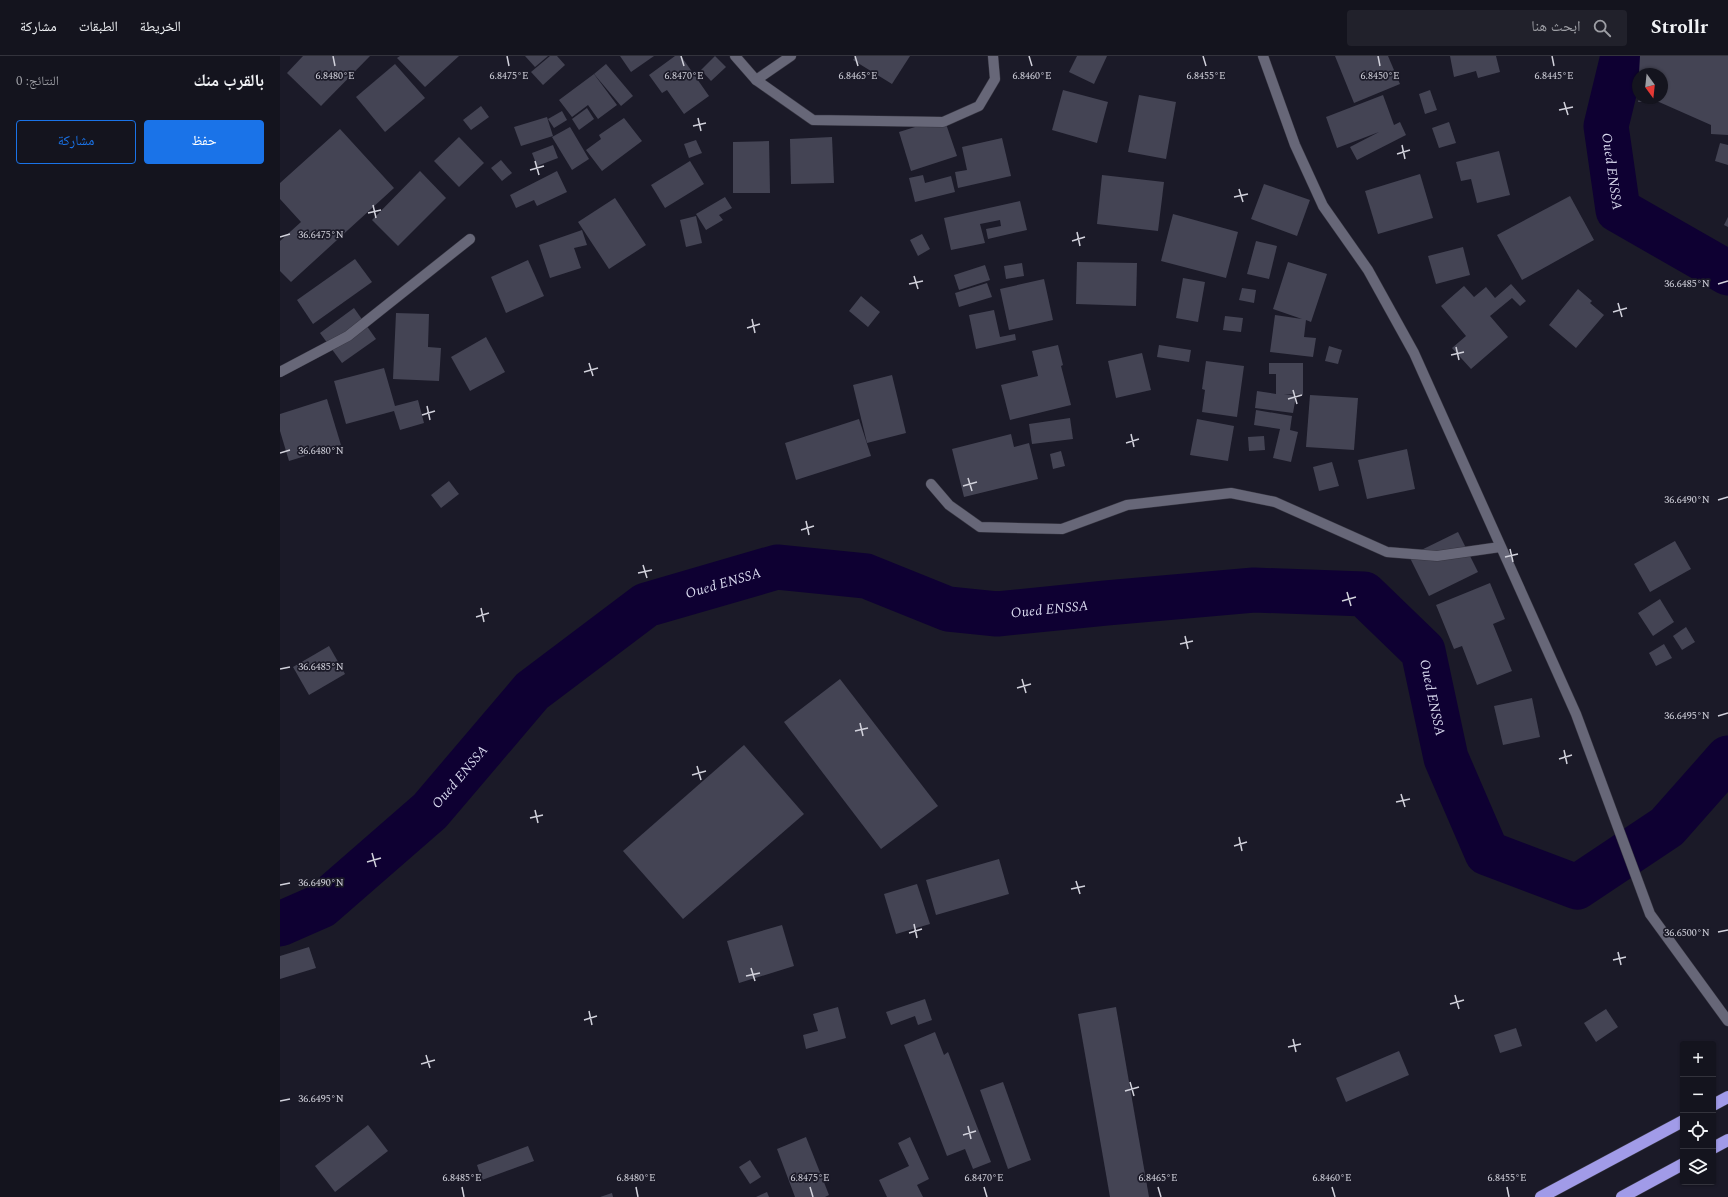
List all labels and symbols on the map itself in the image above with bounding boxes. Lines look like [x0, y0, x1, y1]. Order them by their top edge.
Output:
text: 6.8480°E [315, 68, 355, 84]
text: 6.8475°E [489, 68, 529, 84]
text: 6.8470°E [664, 68, 704, 84]
text: 6.8465°E [838, 68, 878, 84]
text: 6.8460°E [1012, 68, 1052, 84]
text: 6.8455°E [1186, 68, 1226, 84]
text: 6.8450°E [1360, 68, 1400, 84]
text: 6.8445°E [1534, 68, 1574, 84]
north arrow [1632, 68, 1668, 104]
water label: Oued ENSSA [1596, 131, 1628, 212]
text: 36.6475°N [298, 227, 344, 243]
text: 36.6485°N [1664, 276, 1710, 292]
text: 36.6480°N [298, 443, 344, 459]
text: 36.6490°N [1664, 492, 1710, 508]
water label: Oued ENSSA [683, 562, 764, 604]
water label: Oued ENSSA [1010, 595, 1089, 624]
water label: Oued ENSSA [1414, 657, 1451, 738]
text: 36.6485°N [298, 659, 344, 675]
text: 36.6495°N [1664, 708, 1710, 724]
water label: Oued ENSSA [427, 740, 493, 813]
text: 36.6490°N [298, 875, 344, 891]
text: 36.6500°N [1664, 925, 1710, 941]
text: 36.6495°N [298, 1091, 344, 1107]
text: 6.8485°E [442, 1170, 482, 1186]
text: 6.8480°E [616, 1170, 656, 1186]
text: 6.8475°E [790, 1170, 830, 1186]
text: 6.8470°E [964, 1170, 1004, 1186]
text: 6.8465°E [1138, 1170, 1178, 1186]
text: 6.8460°E [1312, 1170, 1352, 1186]
text: 6.8455°E [1487, 1170, 1527, 1186]

